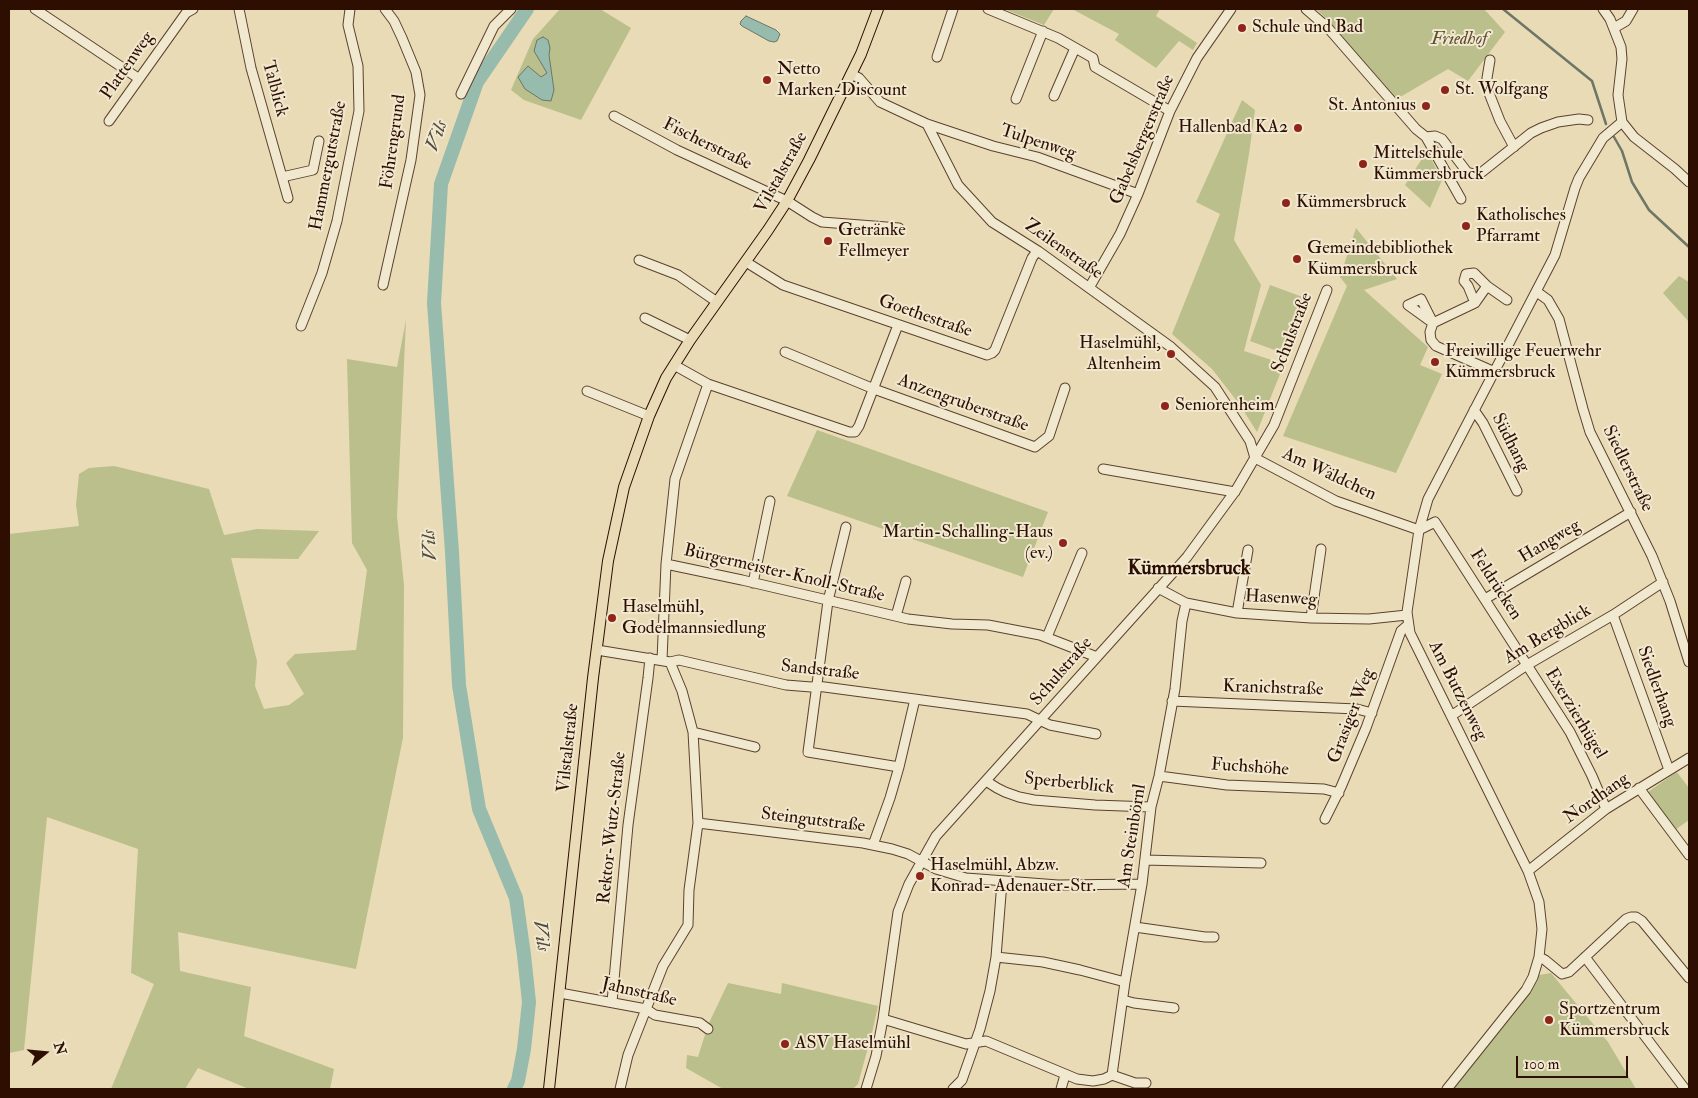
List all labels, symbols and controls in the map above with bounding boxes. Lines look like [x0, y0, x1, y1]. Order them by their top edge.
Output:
place label: Schule und Bad [1252, 17, 1363, 39]
marker: Schule und Bad [1236, 22, 1248, 34]
street label: Plattenweg [97, 28, 159, 104]
park label: Friedhof [1431, 29, 1487, 51]
street label: Talblick [256, 59, 292, 119]
place label: Netto Marken-Discount [777, 59, 907, 102]
street label: Gabelsbergerstraße [1106, 72, 1180, 208]
marker: Netto Marken-Discount [761, 74, 773, 86]
place label: St. Wolfgang [1455, 79, 1548, 101]
marker: St. Wolfgang [1439, 84, 1451, 96]
street label: Föhrengrund [377, 93, 411, 191]
place label: St. Antonius [1328, 95, 1416, 117]
street label: Hammergutstraße [306, 99, 352, 233]
marker: St. Antonius [1420, 100, 1432, 112]
street label: Fischerstraße [659, 114, 755, 176]
place label: Hallenbad KA2 [1178, 117, 1288, 139]
water label: Vils [422, 118, 454, 154]
street label: Tulpenweg [997, 121, 1079, 165]
marker: Hallenbad KA2 [1292, 122, 1304, 134]
street label: Vilstalstraße [751, 129, 813, 217]
place label: Mittelschule Kümmersbruck [1373, 143, 1484, 186]
marker: Mittelschule Kümmersbruck [1357, 158, 1369, 170]
place label: Kümmersbruck [1296, 192, 1407, 214]
marker: Kümmersbruck [1280, 197, 1292, 209]
place label: Katholisches Pfarramt [1476, 205, 1566, 248]
street label: Zeilenstraße [1020, 215, 1106, 285]
place label: Getränke Fellmeyer [838, 220, 909, 262]
marker: Katholisches Pfarramt [1460, 220, 1472, 232]
marker: Getränke Fellmeyer [822, 235, 834, 247]
place label: Gemeindebibliothek Kümmersbruck [1307, 238, 1453, 280]
marker: Gemeindebibliothek Kümmersbruck [1291, 253, 1303, 265]
street label: Schulstraße [1268, 290, 1318, 376]
street label: Goethestraße [875, 291, 975, 343]
place label: Haselmühl, Altenheim [1079, 333, 1161, 376]
place label: Freiwillige Feuerwehr Kümmersbruck [1445, 341, 1601, 384]
marker: Haselmühl, Altenheim [1165, 348, 1177, 360]
marker: Freiwillige Feuerwehr Kümmersbruck [1429, 356, 1441, 368]
street label: Anzengruberstraße [895, 370, 1031, 438]
place label: Seniorenheim [1175, 395, 1274, 417]
marker: Seniorenheim [1159, 400, 1171, 412]
street label: Südhang [1486, 410, 1534, 476]
street label: Siedlerstraße [1597, 422, 1657, 516]
street label: Am Wäldchen [1279, 444, 1379, 506]
street label: Hangweg [1515, 515, 1585, 569]
place label: Martin-Schalling-Haus (ev.) [883, 522, 1053, 564]
water label: Vils [419, 529, 443, 561]
marker: Martin-Schalling-Haus (ev.) [1057, 537, 1069, 549]
street label: Bürgermeister-Knoll-Straße [682, 540, 886, 608]
street label: Feldrücken [1464, 545, 1526, 625]
district label: Kümmersbruck [1128, 558, 1250, 582]
street label: Hasenweg [1244, 586, 1318, 612]
place label: Haselmühl, Godelmannsiedlung [622, 597, 766, 640]
street label: Am Bergblick [1500, 601, 1596, 669]
marker: Haselmühl, Godelmannsiedlung [606, 612, 618, 624]
street label: Schulstraße [1026, 633, 1098, 711]
street label: Am Butzenweg [1423, 638, 1491, 744]
street label: Siedlerhang [1631, 644, 1681, 730]
street label: Sandstraße [780, 656, 860, 686]
street label: Grasiger Weg [1324, 665, 1380, 767]
street label: Exerzierhügel [1539, 665, 1611, 763]
street label: Kranichstraße [1222, 676, 1324, 702]
street label: Vilstalstraße [554, 702, 584, 794]
street label: Rektor-Wutz-Straße [594, 751, 632, 905]
street label: Fuchshöhe [1210, 755, 1290, 781]
street label: Sperberblick [1023, 769, 1115, 799]
street label: Nordhang [1560, 769, 1634, 829]
street label: Am Steinbörnl [1114, 783, 1152, 889]
street label: Steingutstraße [760, 804, 866, 838]
place label: Haselmühl, Abzw. Konrad- Adenauer-Str. [930, 855, 1096, 898]
marker: Haselmühl, Abzw. Konrad- Adenauer-Str. [914, 870, 926, 882]
water label: Vils [527, 919, 553, 953]
street label: Jahnstraße [599, 974, 679, 1012]
place label: Sportzentrum Kümmersbruck [1559, 999, 1670, 1042]
marker: Sportzentrum Kümmersbruck [1543, 1014, 1555, 1026]
north arrow [20, 1028, 70, 1078]
place label: ASV Haselmühl [795, 1033, 911, 1055]
marker: ASV Haselmühl [779, 1038, 791, 1050]
text: N [50, 1040, 70, 1057]
scale bar [1518, 1046, 1630, 1078]
text: 100 m [1524, 1055, 1559, 1074]

